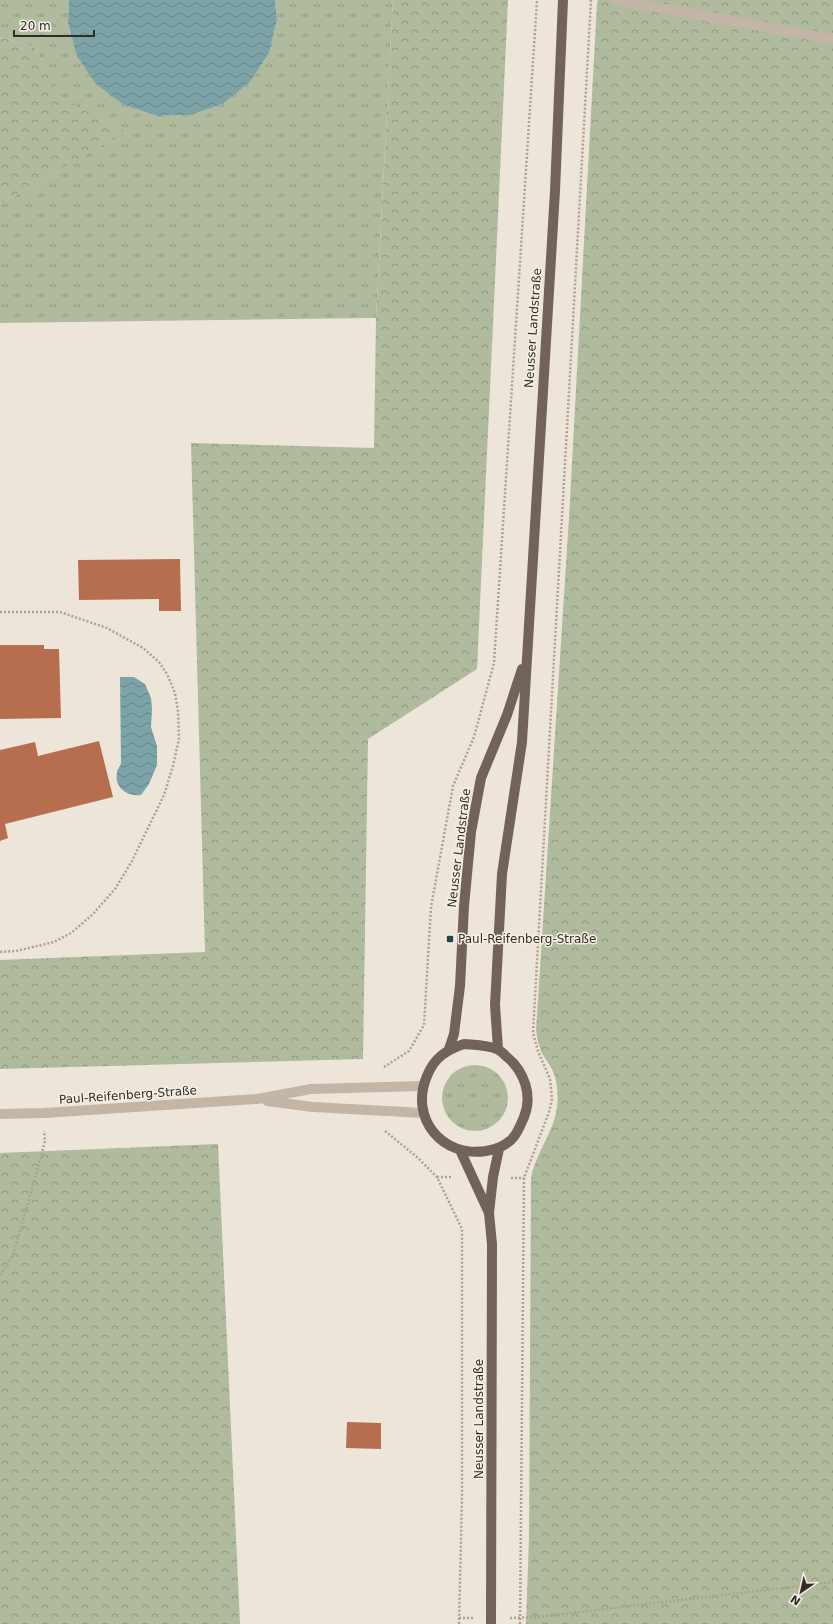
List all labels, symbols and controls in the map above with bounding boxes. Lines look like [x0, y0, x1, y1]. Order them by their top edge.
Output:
scale bar [14, 12, 94, 38]
text: 20 m [20, 19, 51, 33]
street label: Neusser Landstraße [522, 268, 544, 388]
street label: Neusser Landstraße [445, 788, 473, 908]
place label: Paul-Reifenberg-Straße [458, 932, 596, 946]
marker: Paul-Reifenberg-Straße [445, 934, 455, 944]
street label: Paul-Reifenberg-Straße [59, 1083, 197, 1107]
street label: Neusser Landstraße [472, 1359, 486, 1479]
north arrow [781, 1572, 821, 1612]
text: N [788, 1592, 803, 1608]

